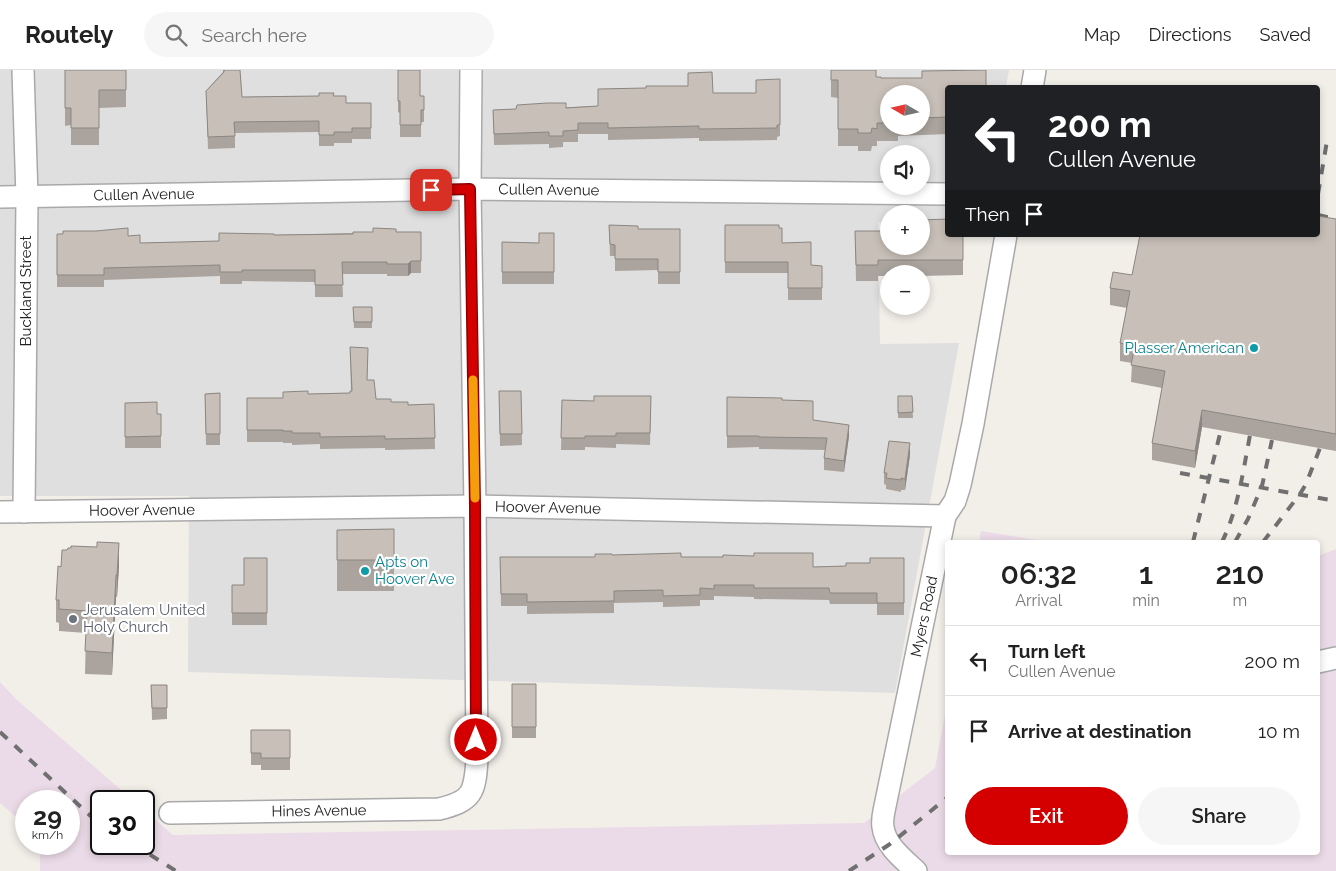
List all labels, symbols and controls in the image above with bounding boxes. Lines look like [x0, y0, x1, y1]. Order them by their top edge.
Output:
search box [144, 12, 494, 57]
text: Routely [25, 20, 114, 49]
icon: search [162, 21, 190, 49]
text: Search here [202, 24, 307, 46]
text: Map [1084, 24, 1120, 45]
text: Directions [1148, 24, 1232, 45]
text: Saved [1260, 24, 1311, 45]
north arrow [880, 85, 930, 135]
map controls [880, 85, 930, 315]
text: 200 m [1048, 104, 1152, 145]
icon: left [965, 105, 1030, 170]
button: sound [880, 145, 930, 195]
text: Cullen Avenue [1048, 146, 1196, 172]
pin [410, 169, 452, 211]
icon: arrive [417, 176, 445, 204]
street label: Cullen Avenue [498, 180, 600, 199]
street label: Cullen Avenue [93, 185, 195, 204]
icon: arrive [1020, 200, 1048, 228]
text: Then [965, 203, 1010, 225]
button: + [880, 205, 930, 255]
street label: Buckland Street [17, 236, 35, 346]
button: − [880, 265, 930, 315]
place label: Plasser American [1124, 339, 1244, 357]
marker: Plasser American [1248, 342, 1260, 354]
street label: Hoover Avenue [495, 497, 601, 518]
street label: Hoover Avenue [89, 501, 195, 520]
place label: Apts on Hoover Ave [375, 553, 455, 588]
text: 06:32 [1001, 556, 1077, 591]
text: 1 [1139, 556, 1153, 591]
text: 210 [1215, 556, 1264, 591]
marker: Apts on Hoover Ave [359, 565, 371, 577]
street label: Myers Road [907, 574, 941, 658]
text: Arrival [1015, 591, 1062, 610]
text: min [1132, 591, 1160, 610]
text: m [1233, 591, 1247, 610]
place label: Jerusalem United Holy Church [83, 601, 205, 636]
marker: Jerusalem United Holy Church [67, 613, 79, 625]
text: Turn left [1008, 640, 1085, 662]
icon: left [965, 647, 993, 675]
text: 200 m [1245, 650, 1300, 672]
text: Cullen Avenue [1008, 662, 1116, 681]
position arrow [449, 713, 501, 765]
icon: arrive [965, 717, 993, 745]
text: Arrive at destination [1008, 720, 1192, 742]
text: 10 m [1258, 720, 1300, 742]
button: Exit [965, 787, 1128, 845]
button: Share [1138, 787, 1300, 845]
speed limit sign: 30 [90, 790, 155, 855]
text: 29 [33, 801, 62, 831]
street label: Hines Avenue [271, 801, 367, 820]
text: km/h [32, 828, 63, 842]

